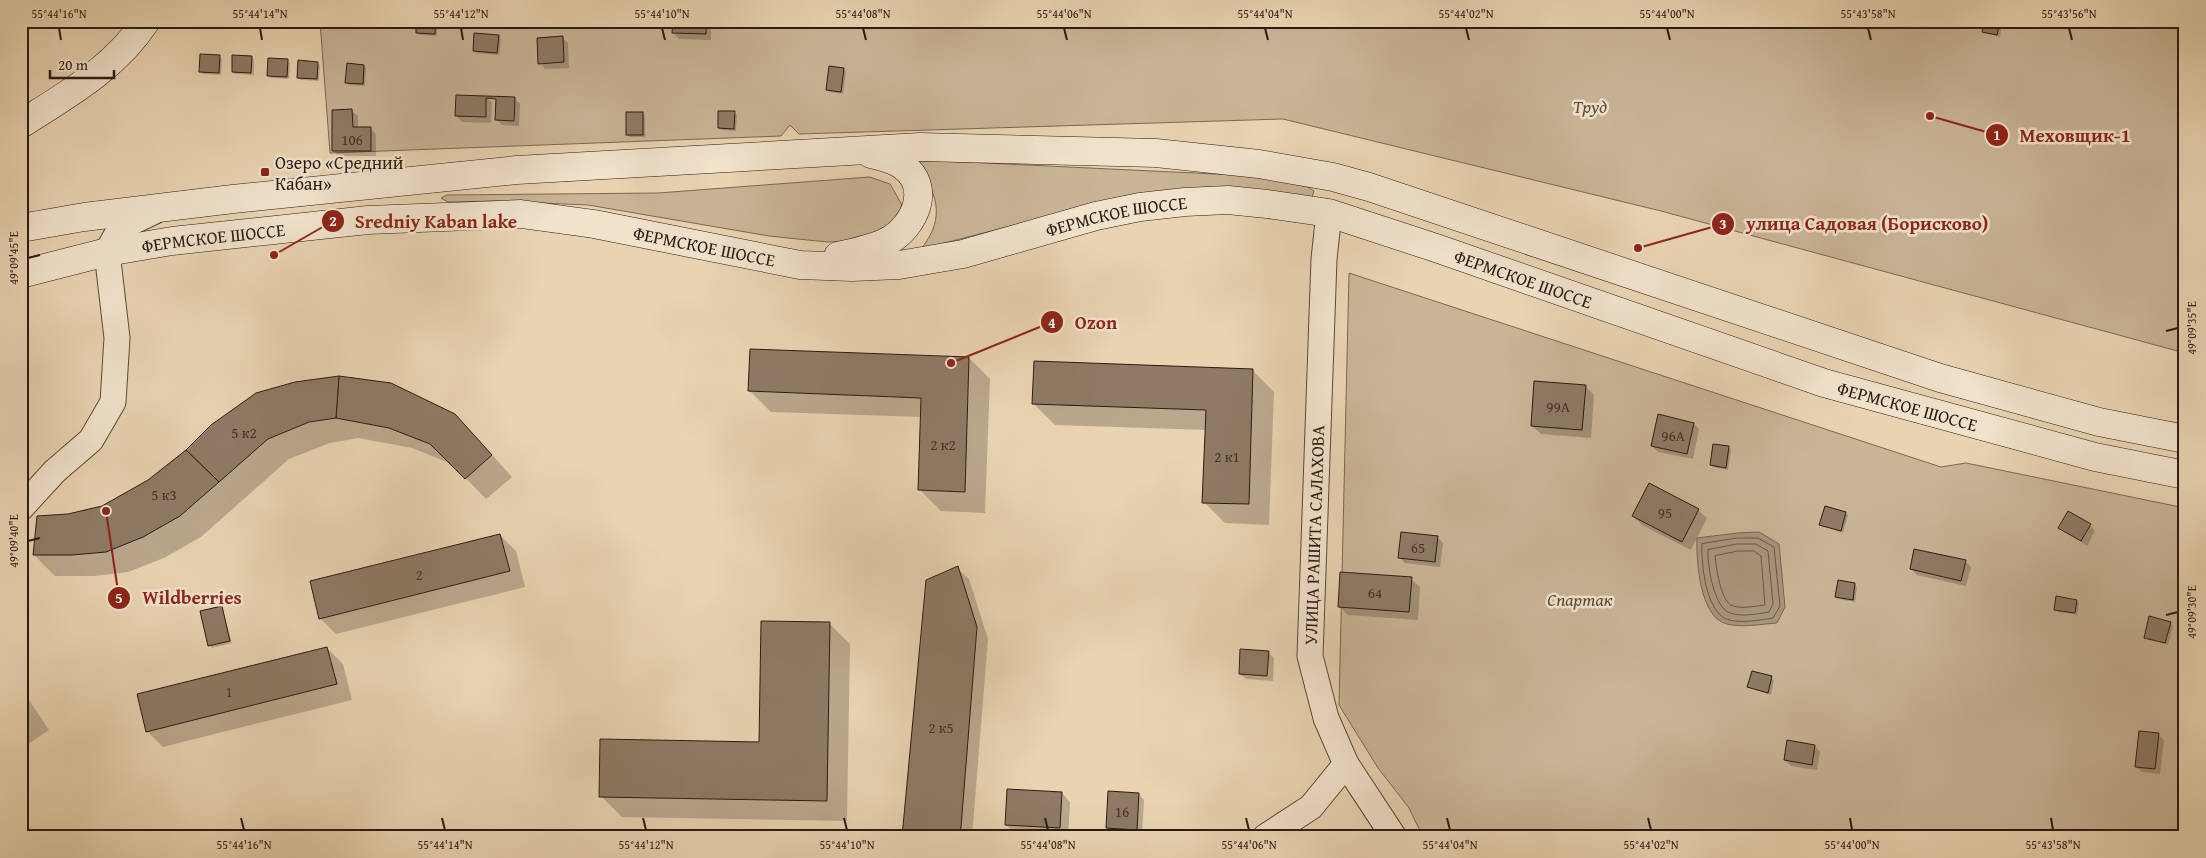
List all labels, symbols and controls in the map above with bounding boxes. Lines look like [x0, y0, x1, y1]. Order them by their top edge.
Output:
text: 55°44'16"N [31, 5, 87, 22]
text: 55°44'14"N [232, 5, 288, 22]
text: 55°44'12"N [433, 5, 489, 22]
text: 55°44'10"N [634, 5, 690, 22]
text: 55°44'08"N [835, 5, 891, 22]
text: 55°44'06"N [1036, 5, 1092, 22]
text: 55°44'04"N [1237, 5, 1293, 22]
text: 55°44'02"N [1438, 5, 1494, 22]
text: 55°44'00"N [1639, 5, 1695, 22]
text: 55°43'58"N [1840, 5, 1896, 22]
text: 55°43'56"N [2041, 5, 2097, 22]
scale bar [50, 48, 114, 80]
text: 20 m [58, 54, 89, 75]
park label: Труд [1573, 93, 1607, 120]
callout: Меховщик-1 [1985, 118, 2141, 152]
text: Меховщик-1 [2019, 121, 2131, 149]
text: 1 [1993, 124, 2001, 145]
house number: 106 [341, 129, 363, 150]
place label: Озеро «Средний Кабан» [275, 149, 404, 197]
marker: Озеро «Средний Кабан» [259, 166, 271, 178]
street label: ФЕРМСКОЕ ШОССЕ [1042, 188, 1188, 243]
callout: Sredniy Kaban lake [320, 204, 528, 238]
text: Sredniy Kaban lake [355, 207, 517, 235]
callout: улица Садовая (Борисково) [1710, 207, 1998, 241]
text: улица Садовая (Борисково) [1745, 209, 1988, 237]
text: 2 [329, 210, 337, 231]
text: 3 [1719, 213, 1727, 234]
street label: ФЕРМСКОЕ ШОССЕ [139, 215, 286, 259]
street label: ФЕРМСКОЕ ШОССЕ [631, 219, 778, 273]
text: 49°09'45"E [5, 231, 22, 285]
street label: ФЕРМСКОЕ ШОССЕ [1451, 242, 1596, 315]
text: 49°09'35"E [2183, 301, 2200, 355]
callout: Ozon [1039, 305, 1127, 339]
text: Ozon [1075, 308, 1118, 336]
text: 4 [1048, 312, 1056, 333]
street label: ФЕРМСКОЕ ШОССЕ [1834, 374, 1981, 438]
house number: 99А [1546, 396, 1570, 417]
house number: 5 к2 [231, 422, 257, 443]
street label: УЛИЦА РАШИТА САЛАХОВА [1297, 425, 1331, 645]
house number: 96А [1661, 425, 1685, 446]
house number: 2 к2 [930, 434, 956, 455]
house number: 2 к1 [1214, 446, 1240, 467]
house number: 5 к3 [151, 484, 177, 505]
house number: 95 [1658, 502, 1672, 523]
text: 49°09'40"E [5, 514, 22, 568]
house number: 65 [1411, 537, 1425, 558]
house number: 2 [415, 564, 423, 585]
callout: Wildberries [107, 581, 251, 615]
house number: 64 [1368, 582, 1382, 603]
text: Wildberries [142, 583, 242, 611]
text: 49°09'30"E [2183, 585, 2200, 639]
park label: Спартак [1547, 586, 1613, 613]
text: 5 [115, 587, 123, 608]
house number: 1 [225, 681, 233, 702]
house number: 2 к5 [928, 717, 954, 738]
house number: 16 [1115, 801, 1129, 822]
text: 55°44'16"N [216, 836, 272, 853]
text: 55°44'14"N [417, 836, 473, 853]
text: 55°44'12"N [618, 836, 674, 853]
text: 55°44'10"N [819, 836, 875, 853]
text: 55°44'08"N [1020, 836, 1076, 853]
text: 55°44'06"N [1221, 836, 1277, 853]
text: 55°44'04"N [1422, 836, 1478, 853]
text: 55°44'02"N [1623, 836, 1679, 853]
text: 55°44'00"N [1824, 836, 1880, 853]
text: 55°43'58"N [2025, 836, 2081, 853]

